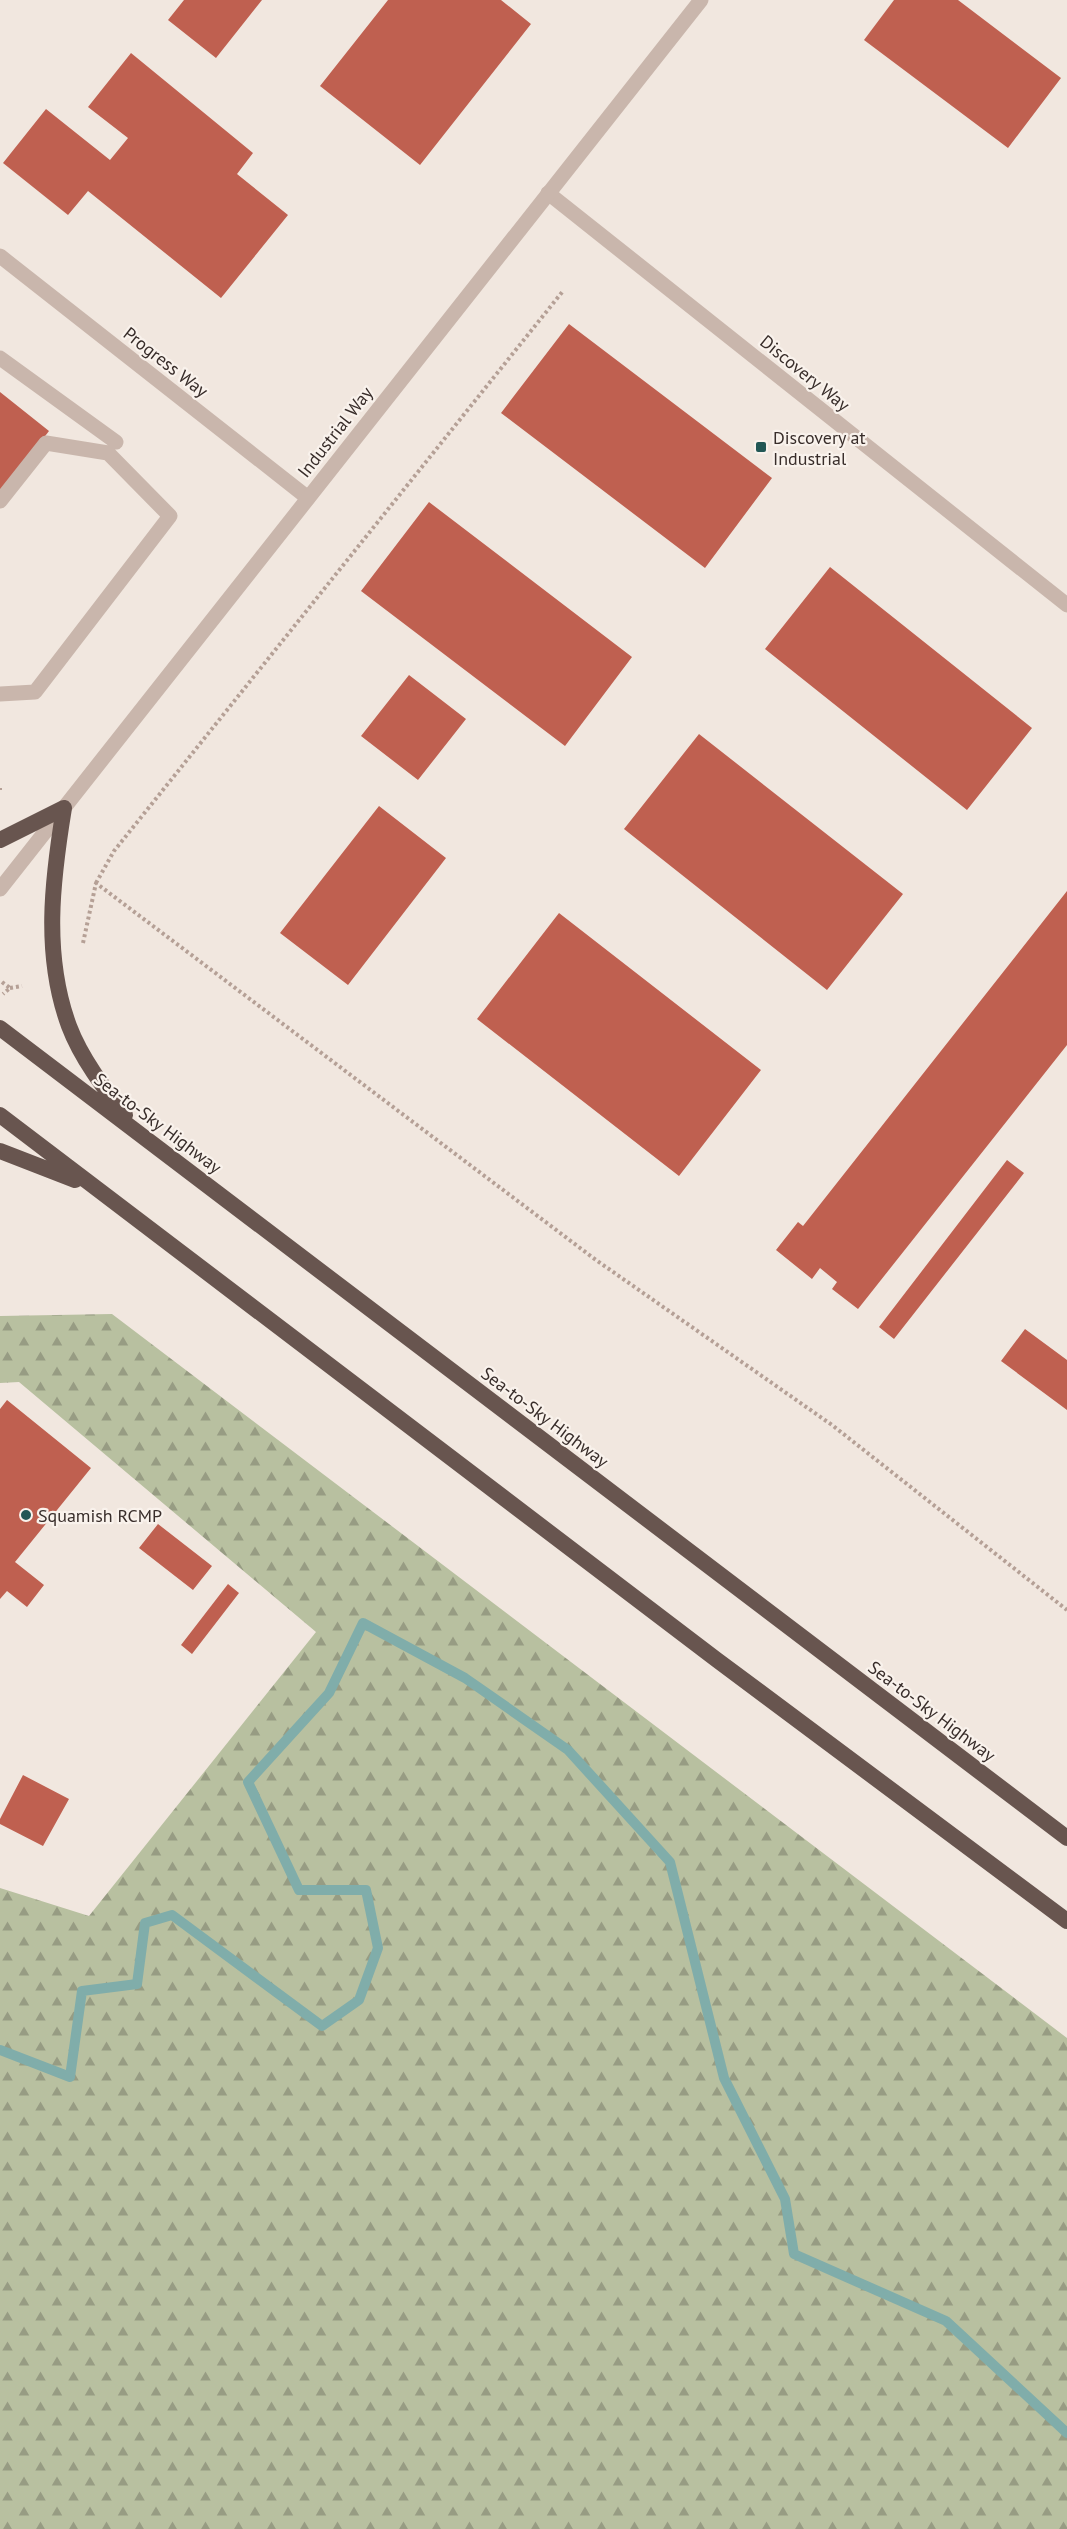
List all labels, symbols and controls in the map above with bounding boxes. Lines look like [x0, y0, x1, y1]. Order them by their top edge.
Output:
street label: Progress Way [119, 322, 213, 403]
street label: Discovery Way [756, 330, 855, 417]
street label: Industrial Way [292, 381, 378, 482]
place label: Discovery at Industrial [773, 426, 866, 470]
marker: Discovery at Industrial [754, 440, 768, 454]
street label: Sea-to-Sky Highway [90, 1068, 227, 1179]
street label: Sea-to-Sky Highway [477, 1362, 614, 1473]
place label: Squamish RCMP [38, 1504, 162, 1527]
marker: Squamish RCMP [19, 1508, 33, 1522]
street label: Sea-to-Sky Highway [864, 1656, 1001, 1767]

